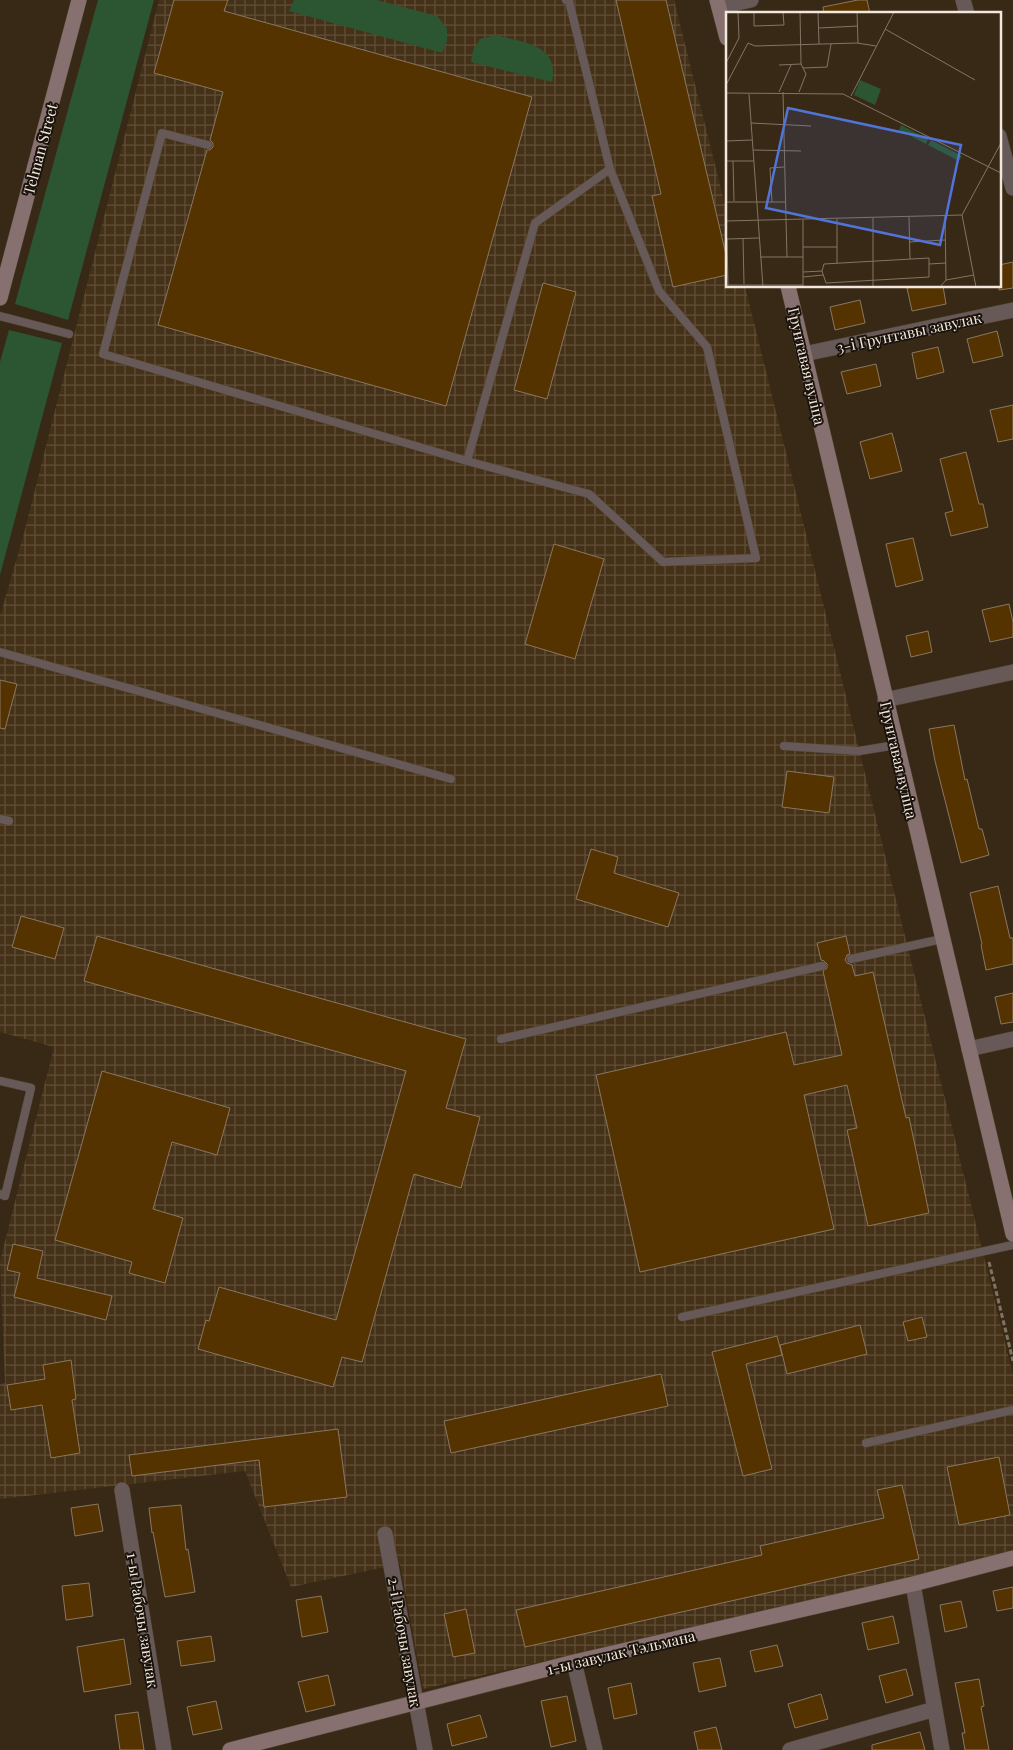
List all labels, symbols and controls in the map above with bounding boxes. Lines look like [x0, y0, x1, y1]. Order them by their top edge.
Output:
inset map [726, 12, 1000, 288]
street label: Telman Street [18, 100, 62, 197]
street label: Грунтавая вуліца [784, 305, 830, 427]
street label: 3-і Грунтавы завулак [835, 307, 984, 357]
street label: Грунтавая вуліца [876, 699, 922, 821]
street label: 1-ы Рабочы завулак [122, 1551, 164, 1689]
street label: 2-і Рабочы завулак [384, 1575, 426, 1709]
street label: 1-ы завулак Тэльмана [545, 1625, 698, 1679]

